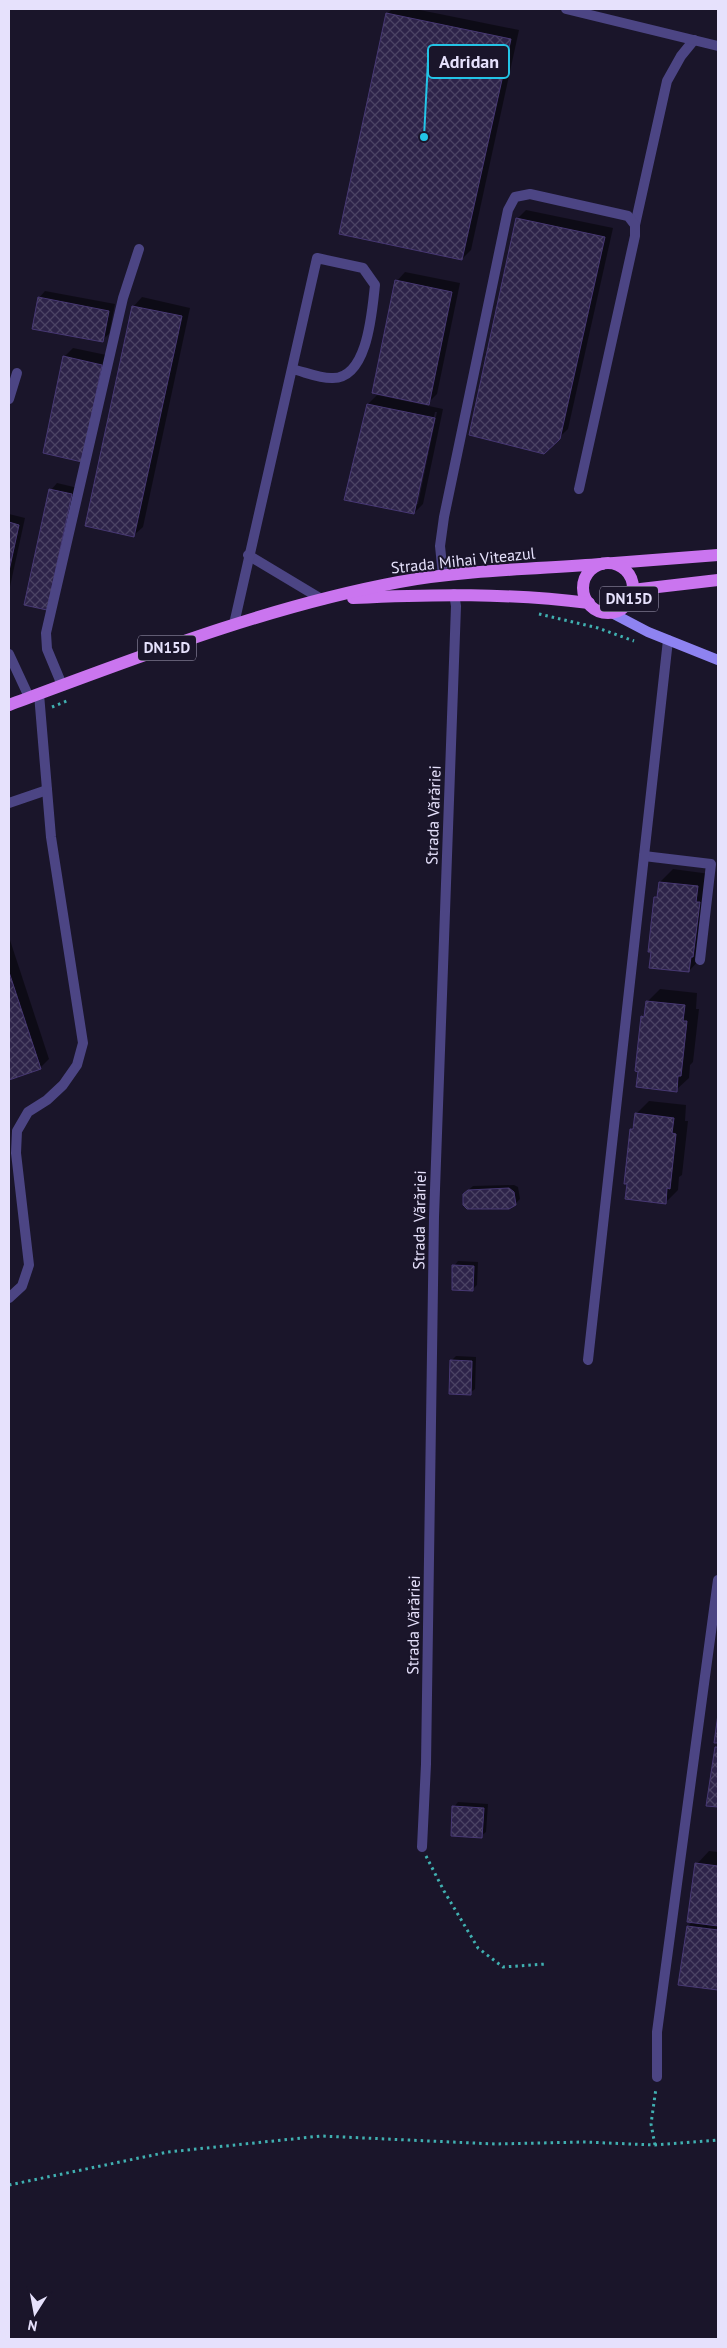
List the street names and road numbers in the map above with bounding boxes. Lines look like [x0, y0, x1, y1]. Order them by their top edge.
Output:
street label: Strada Mihai Viteazul [390, 542, 536, 578]
road number: DN15D [600, 586, 658, 612]
road number: DN15D [138, 636, 196, 660]
street label: Strada Vărăriei [421, 765, 445, 865]
street label: Strada Vărăriei [408, 1170, 430, 1270]
street label: Strada Vărăriei [402, 1575, 424, 1675]

